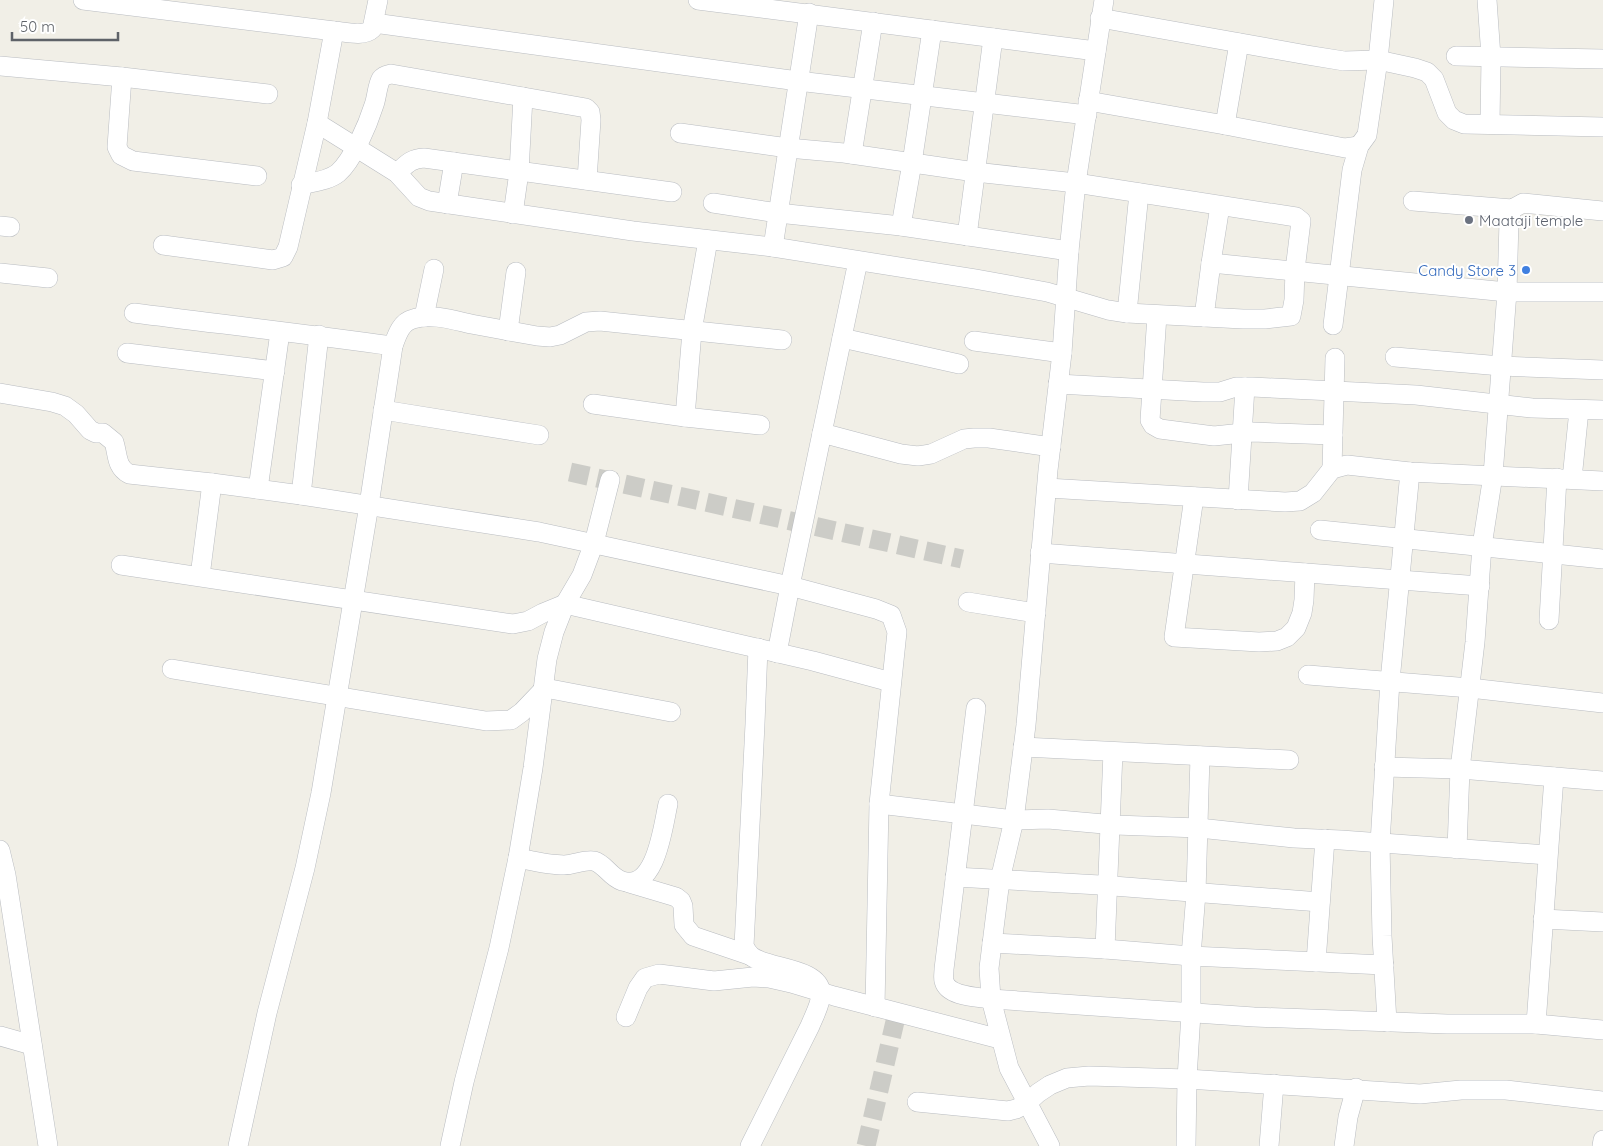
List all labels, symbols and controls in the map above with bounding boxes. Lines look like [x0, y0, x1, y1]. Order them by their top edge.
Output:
scale bar [12, 10, 119, 42]
text: 50 m [20, 17, 55, 36]
place label: Maataji temple [1479, 211, 1583, 230]
marker: Maataji temple [1463, 214, 1475, 226]
place label: Candy Store 3 [1418, 261, 1516, 280]
marker: Candy Store 3 [1520, 264, 1532, 276]

